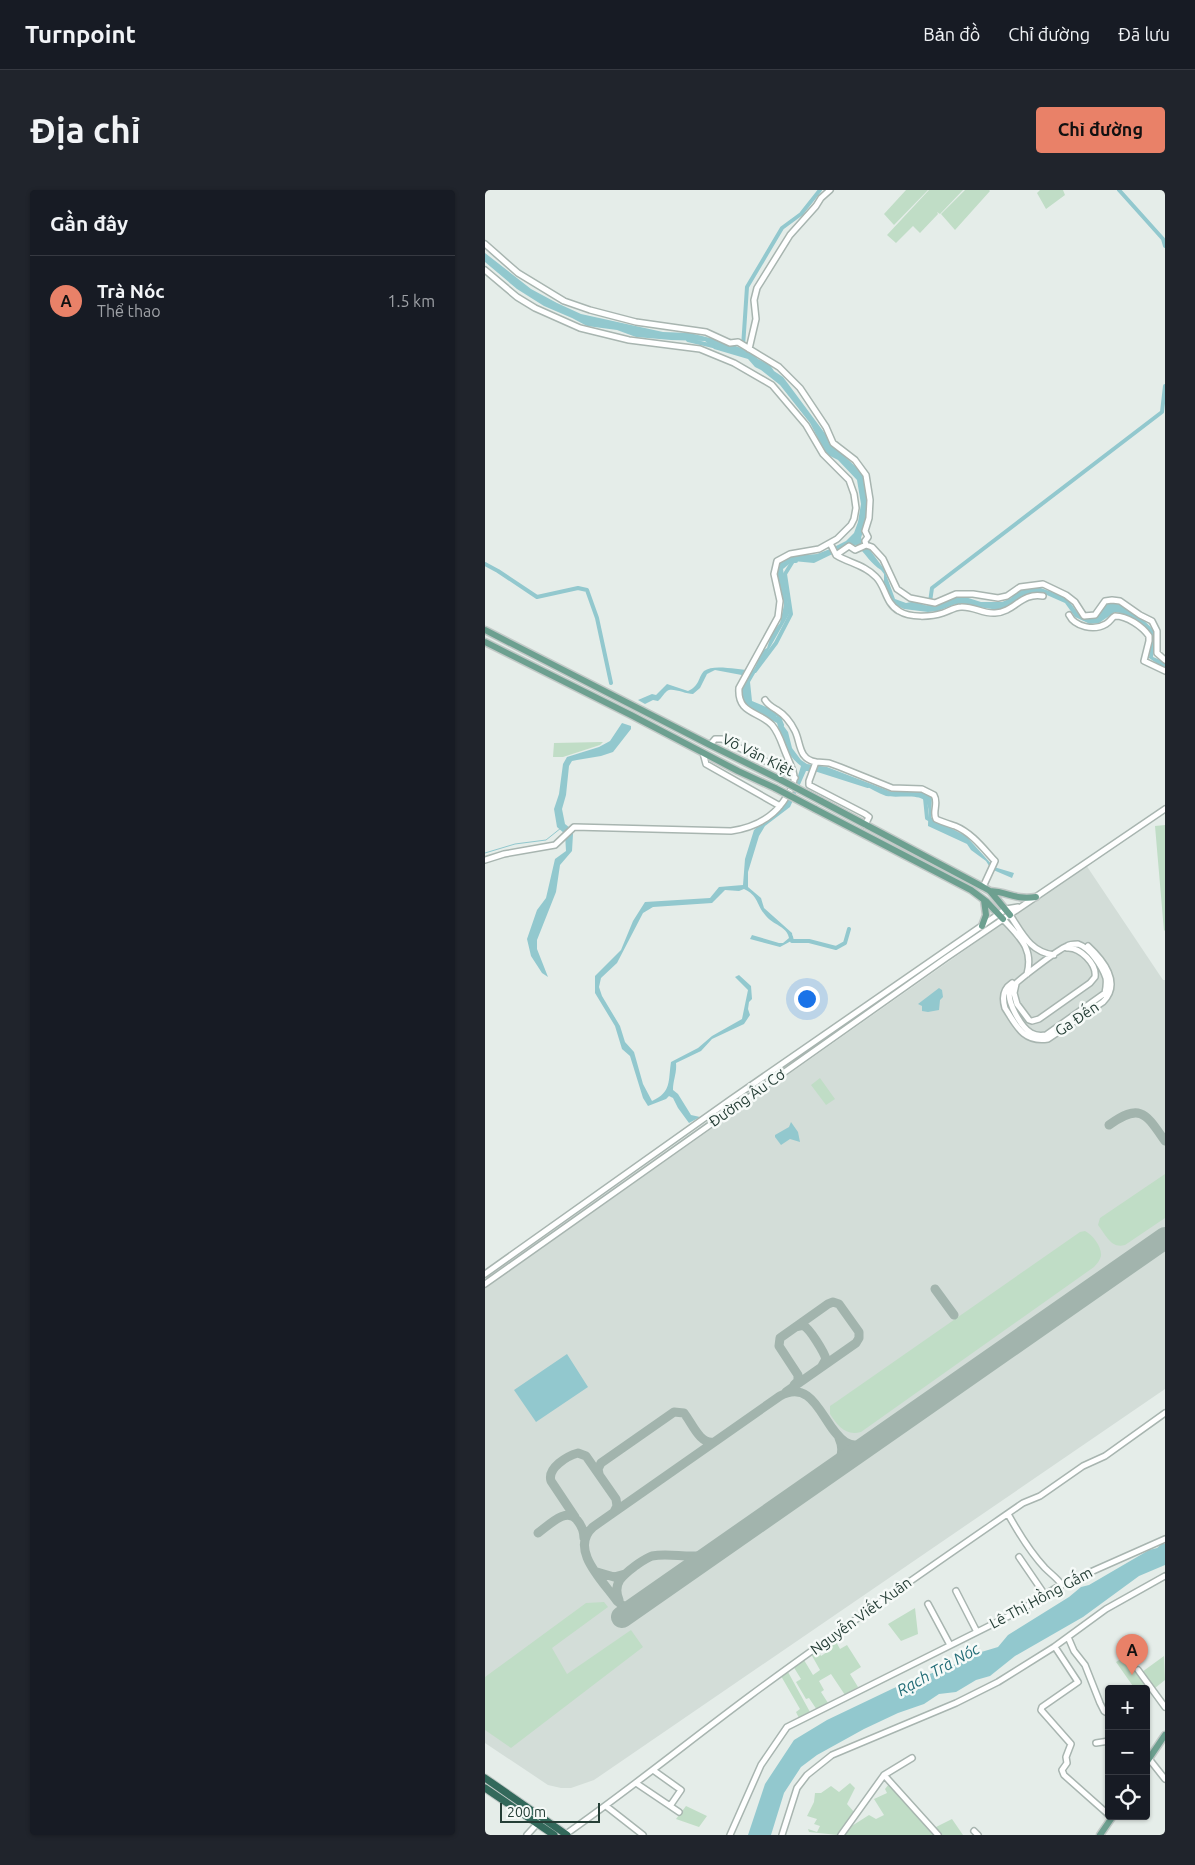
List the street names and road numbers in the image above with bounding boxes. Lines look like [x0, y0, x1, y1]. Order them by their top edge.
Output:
street label: Võ Văn Kiệt [720, 730, 797, 779]
street label: Ga Đến [1051, 997, 1102, 1039]
street label: Đường Âu Cơ [705, 1065, 788, 1130]
street label: Lê Thị Hồng Gấm [986, 1562, 1095, 1632]
street label: Nguyễn Viết Xuân [806, 1572, 915, 1658]

